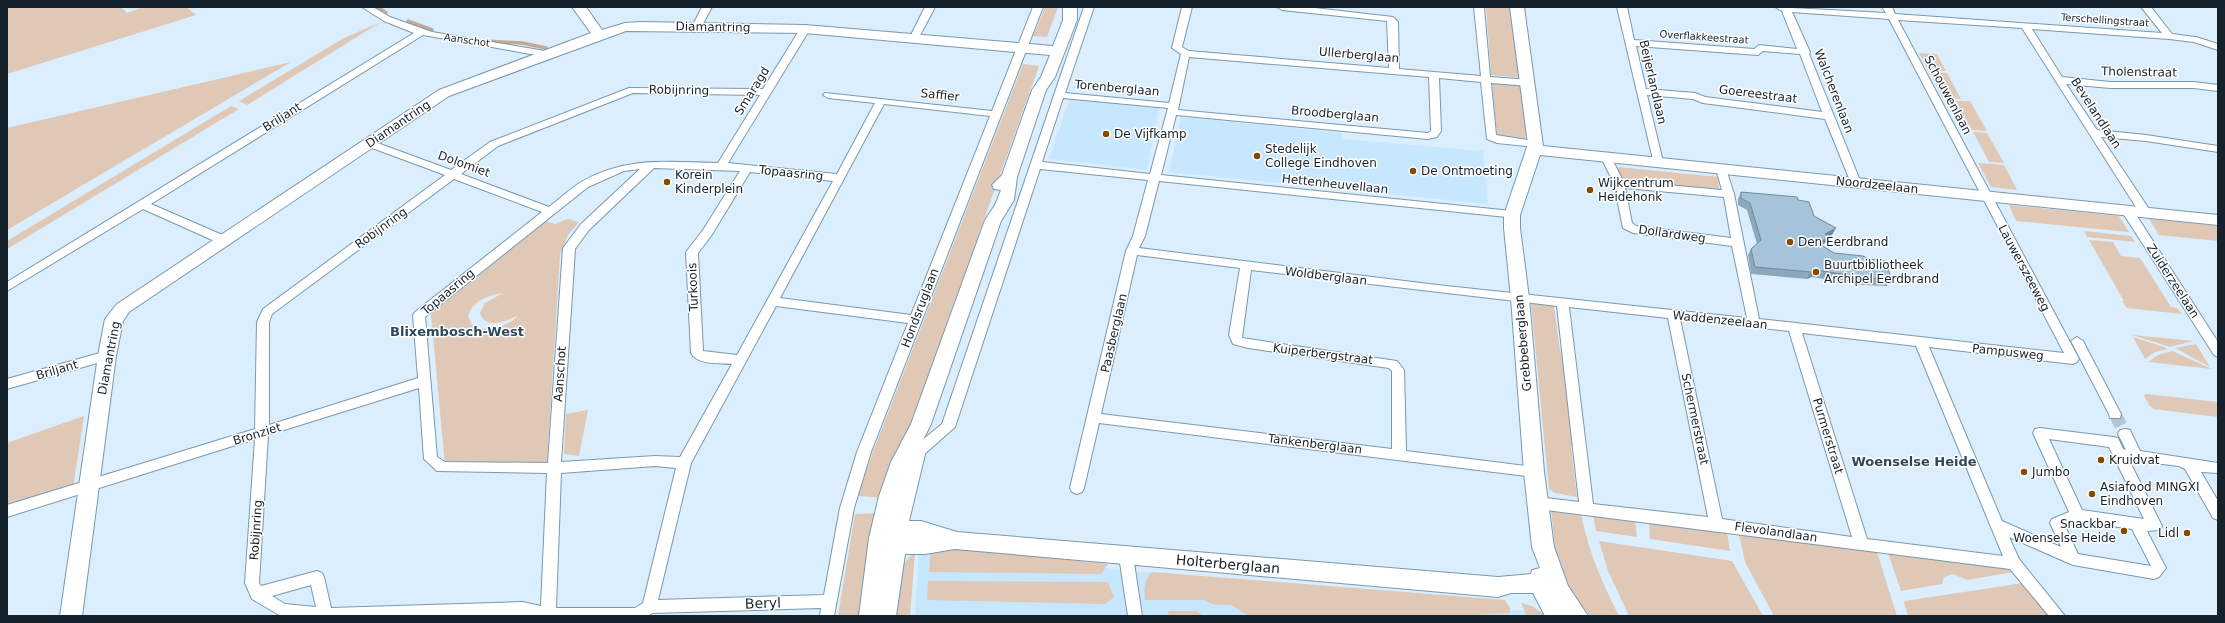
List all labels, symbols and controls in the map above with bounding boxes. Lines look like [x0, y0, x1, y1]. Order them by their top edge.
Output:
street label: Terschellingstraat [2060, 11, 2150, 29]
street label: Diamantring [675, 19, 751, 35]
street label: Overflakkeestraat [1659, 28, 1749, 46]
street label: Aanschot [443, 31, 491, 49]
street label: Beijerlandlaan [1636, 38, 1670, 126]
street label: Ullerberglaan [1318, 45, 1400, 65]
street label: Walcherenlaan [1812, 47, 1856, 135]
street label: Schouwenlaan [1921, 53, 1975, 137]
street label: Smaragd [732, 64, 772, 118]
street label: Tholenstraat [2100, 64, 2177, 80]
street label: Bevelandlaan [2068, 75, 2124, 151]
street label: Torenberglaan [1073, 77, 1160, 99]
street label: Robijnring [649, 82, 709, 98]
street label: Goereestraat [1718, 82, 1798, 106]
street label: Saffier [920, 86, 960, 104]
street label: Diamantring [363, 97, 433, 151]
street label: Briljant [260, 100, 304, 134]
street label: Broodberglaan [1290, 103, 1380, 125]
place label: De Vijfkamp [1114, 127, 1187, 141]
marker: De Vijfkamp [1101, 129, 1111, 139]
place label: Stedelijk College Eindhoven [1265, 142, 1377, 170]
street label: Dolomiet [436, 148, 492, 180]
marker: Stedelijk College Eindhoven [1252, 151, 1262, 161]
street label: Topaasring [757, 163, 824, 183]
place label: De Ontmoeting [1421, 164, 1513, 178]
marker: De Ontmoeting [1408, 166, 1418, 176]
place label: Korein Kinderplein [675, 168, 743, 196]
street label: Hettenheuvellaan [1281, 171, 1389, 197]
street label: Noordzeelaan [1835, 174, 1919, 196]
place label: Wijkcentrum Heidehonk [1598, 176, 1674, 204]
marker: Korein Kinderplein [662, 177, 672, 187]
marker: Wijkcentrum Heidehonk [1585, 185, 1595, 195]
street label: Robijnring [352, 205, 410, 251]
street label: Dollardweg [1637, 222, 1707, 246]
street label: Lauwerszeeweg [1995, 222, 2053, 314]
place label: Den Eerdbrand [1798, 235, 1888, 249]
marker: Den Eerdbrand [1785, 237, 1795, 247]
street label: Zuiderzeelaan [2144, 241, 2202, 321]
place label: Buurtbibliotheek Archipel Eerdbrand [1824, 258, 1939, 286]
street label: Turkoois [685, 262, 701, 313]
street label: Woldberglaan [1284, 264, 1368, 288]
street label: Topaasring [418, 266, 477, 319]
street label: Hondsruglaan [898, 266, 942, 350]
marker: Buurtbibliotheek Archipel Eerdbrand [1811, 267, 1821, 277]
street label: Paasberglaan [1098, 292, 1130, 374]
street label: Grebbeberglaan [1512, 294, 1534, 392]
street label: Waddenzeelaan [1672, 308, 1768, 332]
street label: Diamantring [95, 320, 123, 396]
district label: Blixembosch-West [390, 324, 524, 339]
street label: Kuiperbergstraat [1272, 341, 1374, 367]
street label: Pampusweg [1971, 341, 2045, 363]
street label: Aanschot [551, 345, 569, 402]
street label: Briljant [34, 357, 80, 383]
street label: Schermerstraat [1678, 372, 1712, 466]
street label: Purmerstraat [1810, 396, 1846, 476]
street label: Bronziet [231, 420, 283, 448]
street label: Tankenberglaan [1266, 431, 1363, 457]
place label: Kruidvat [2109, 453, 2160, 467]
district label: Woenselse Heide [1851, 454, 1977, 469]
marker: Kruidvat [2096, 455, 2106, 465]
place label: Jumbo [2031, 465, 2070, 479]
marker: Jumbo [2019, 467, 2029, 477]
place label: Asiafood MINGXI Eindhoven [2100, 480, 2199, 508]
marker: Asiafood MINGXI Eindhoven [2087, 489, 2097, 499]
street label: Robijnring [247, 499, 265, 561]
place label: Snackbar Woenselse Heide [2013, 517, 2116, 545]
street label: Flevolandlaan [1734, 519, 1818, 545]
marker: Snackbar Woenselse Heide [2119, 526, 2129, 536]
place label: Lidl [2158, 526, 2179, 540]
marker: Lidl [2182, 528, 2192, 538]
street label: Holterberglaan [1175, 551, 1281, 577]
street label: Beryl [745, 594, 781, 612]

